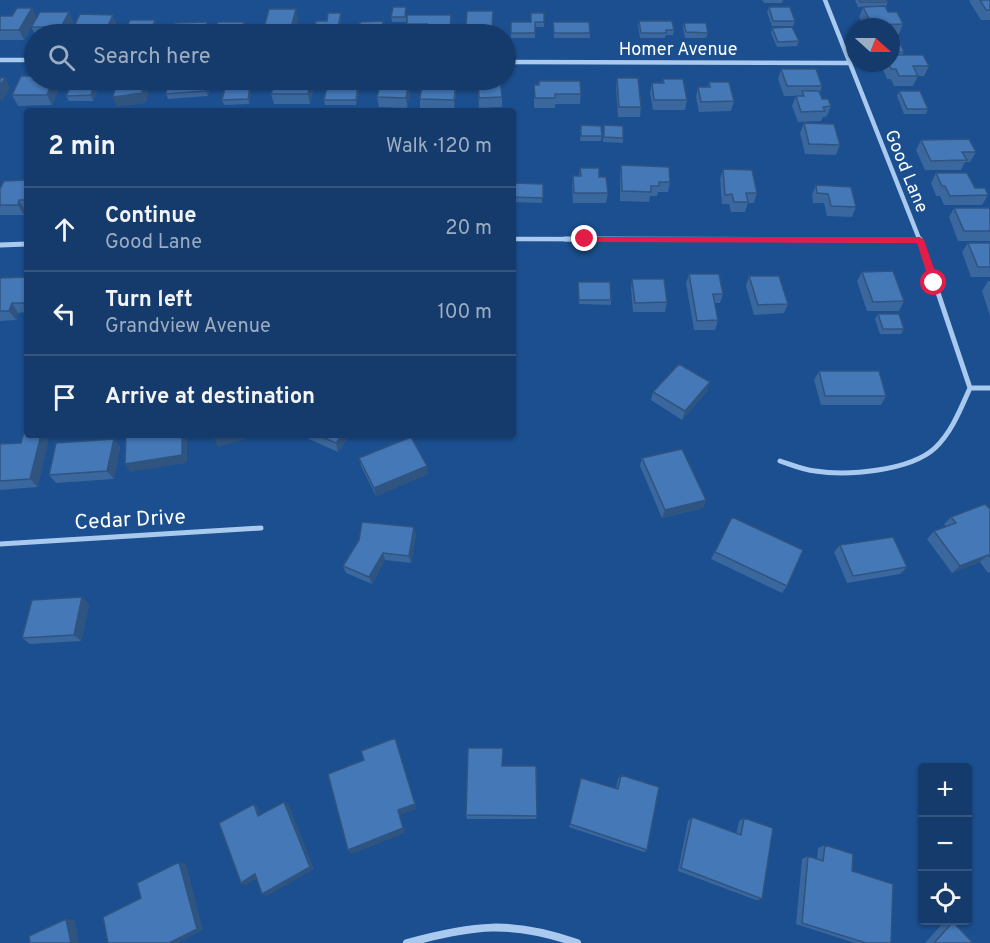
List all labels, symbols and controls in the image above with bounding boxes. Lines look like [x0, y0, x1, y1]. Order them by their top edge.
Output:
north arrow [846, 18, 900, 72]
search box [24, 24, 516, 90]
street label: Homer Avenue [619, 39, 737, 62]
icon: search [45, 41, 78, 74]
text: Search here [93, 44, 211, 71]
street label: Good Lane [879, 127, 933, 216]
text: 2 min [48, 131, 116, 164]
text: Walk · 120 m [386, 134, 492, 160]
text: Continue [105, 203, 196, 230]
icon: ahead [48, 213, 81, 246]
text: 20 m [445, 216, 492, 242]
route end [571, 225, 597, 251]
text: Good Lane [105, 230, 202, 256]
route start [920, 269, 946, 295]
text: Turn left [105, 287, 193, 314]
icon: left [48, 297, 81, 330]
text: 100 m [437, 300, 492, 326]
text: Grandview Avenue [105, 314, 271, 340]
icon: arrive [48, 381, 81, 414]
text: Arrive at destination [105, 384, 315, 411]
street label: Cedar Drive [74, 504, 186, 537]
map controls [918, 763, 972, 925]
button: + [918, 763, 972, 817]
button: − [918, 817, 972, 871]
button: locate [918, 871, 972, 925]

